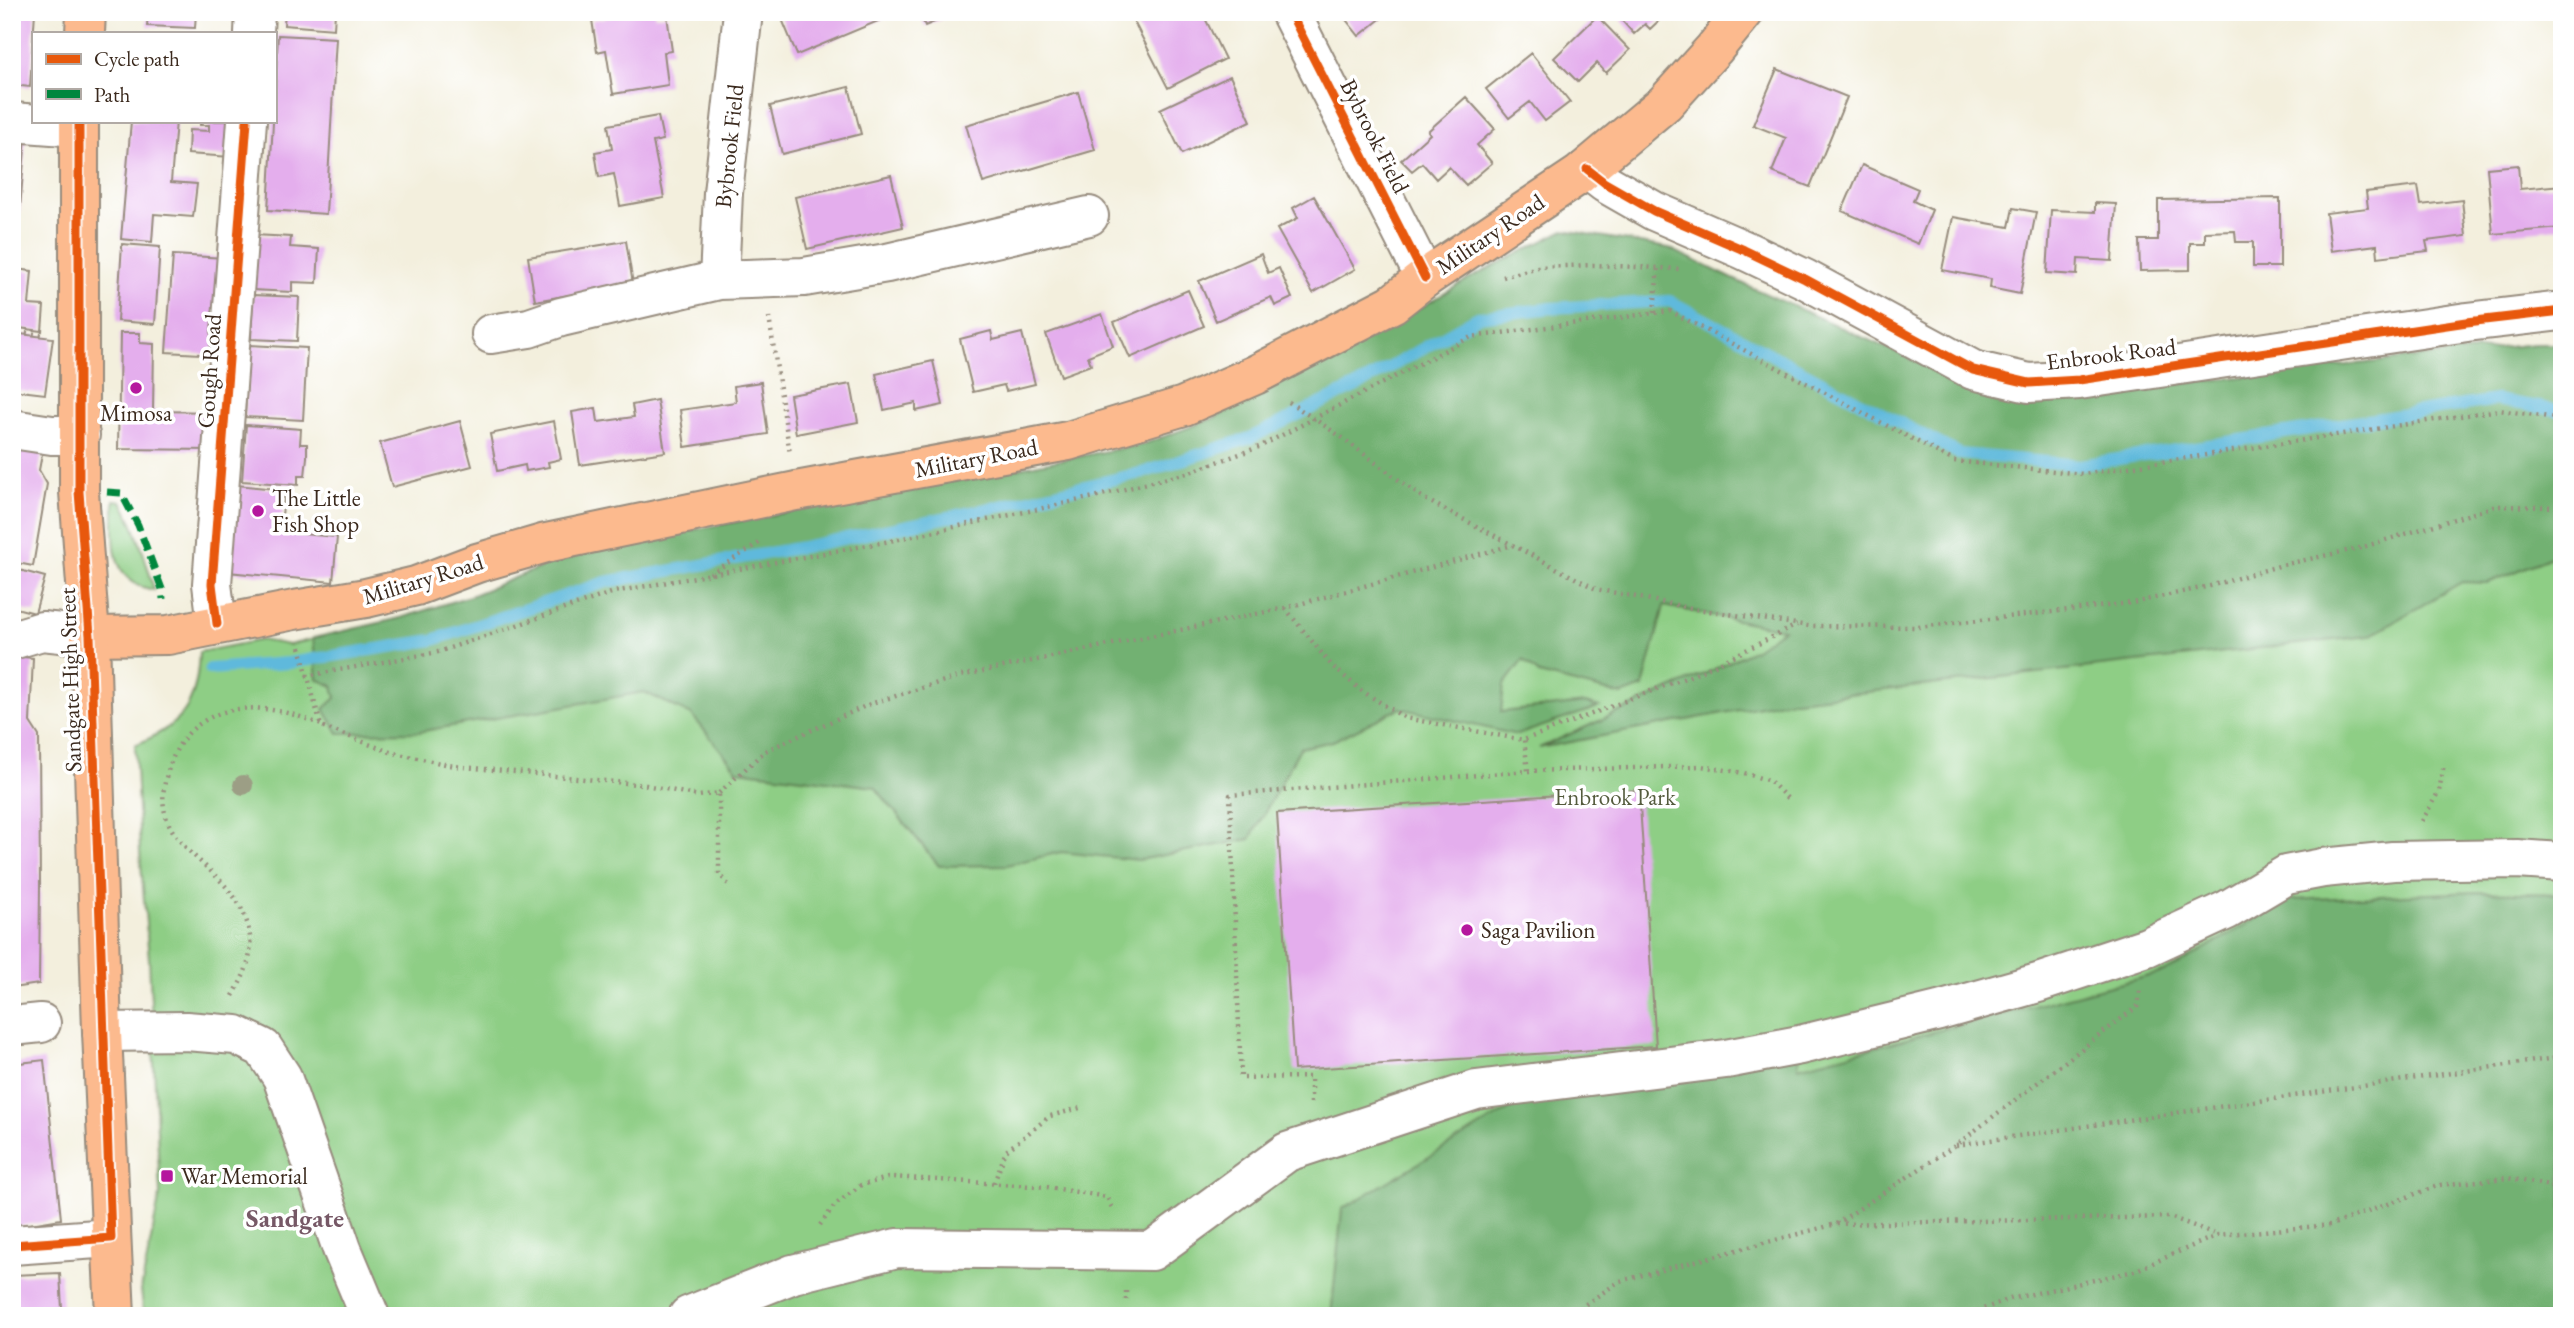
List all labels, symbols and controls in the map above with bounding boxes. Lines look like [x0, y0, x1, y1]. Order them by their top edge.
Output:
legend [32, 32, 276, 122]
text: Cycle path [94, 45, 180, 72]
street label: Bybrook Field [1333, 74, 1417, 199]
text: Path [94, 81, 131, 108]
street label: Bybrook Field [708, 82, 750, 209]
street label: Military Road [1430, 187, 1550, 281]
street label: Gough Road [190, 312, 228, 429]
street label: Enbrook Road [2044, 331, 2178, 377]
marker: Mimosa [128, 380, 144, 396]
place label: Mimosa [100, 398, 173, 428]
street label: Military Road [912, 431, 1040, 485]
place label: The Little Fish Shop [272, 483, 361, 539]
marker: The Little Fish Shop [250, 503, 266, 519]
street label: Military Road [359, 546, 487, 612]
street label: Sandgate High Street [52, 586, 88, 773]
park label: Enbrook Park [1554, 782, 1677, 812]
place label: Saga Pavilion [1481, 915, 1595, 945]
marker: Saga Pavilion [1459, 922, 1475, 938]
place label: War Memorial [181, 1161, 308, 1191]
marker: War Memorial [159, 1168, 175, 1184]
district label: Sandgate [246, 1201, 344, 1235]

